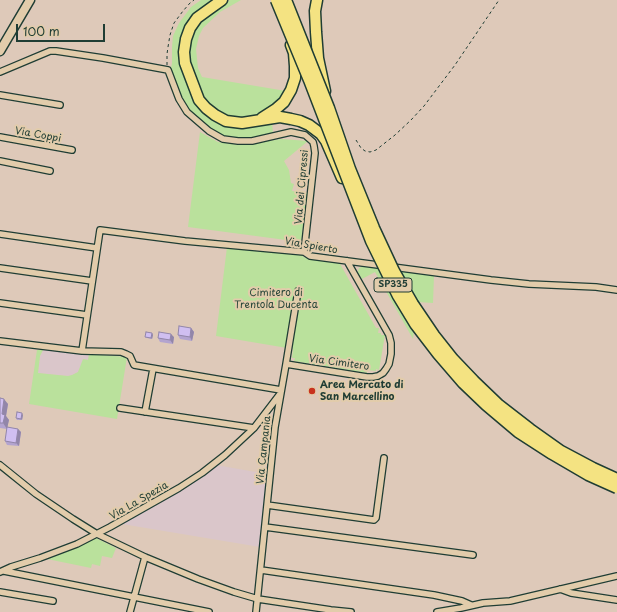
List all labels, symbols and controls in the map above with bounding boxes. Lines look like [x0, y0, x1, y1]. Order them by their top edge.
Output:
scale bar [18, 16, 107, 42]
text: 100 m [23, 22, 60, 40]
street label: Via Coppi [14, 125, 62, 145]
street label: Via dei Cipressi [293, 149, 311, 225]
street label: Via Spierto [284, 235, 338, 257]
road number: SP335 [374, 278, 412, 292]
park label: Cimitero di Trentola Ducenta [234, 287, 318, 310]
street label: Via Cimitero [308, 353, 370, 373]
place label: Area Mercato di San Marcellino [320, 379, 403, 402]
marker: Area Mercato di San Marcellino [307, 386, 317, 396]
street label: Via Campania [254, 415, 274, 485]
street label: Via La Spezia [108, 479, 170, 523]

